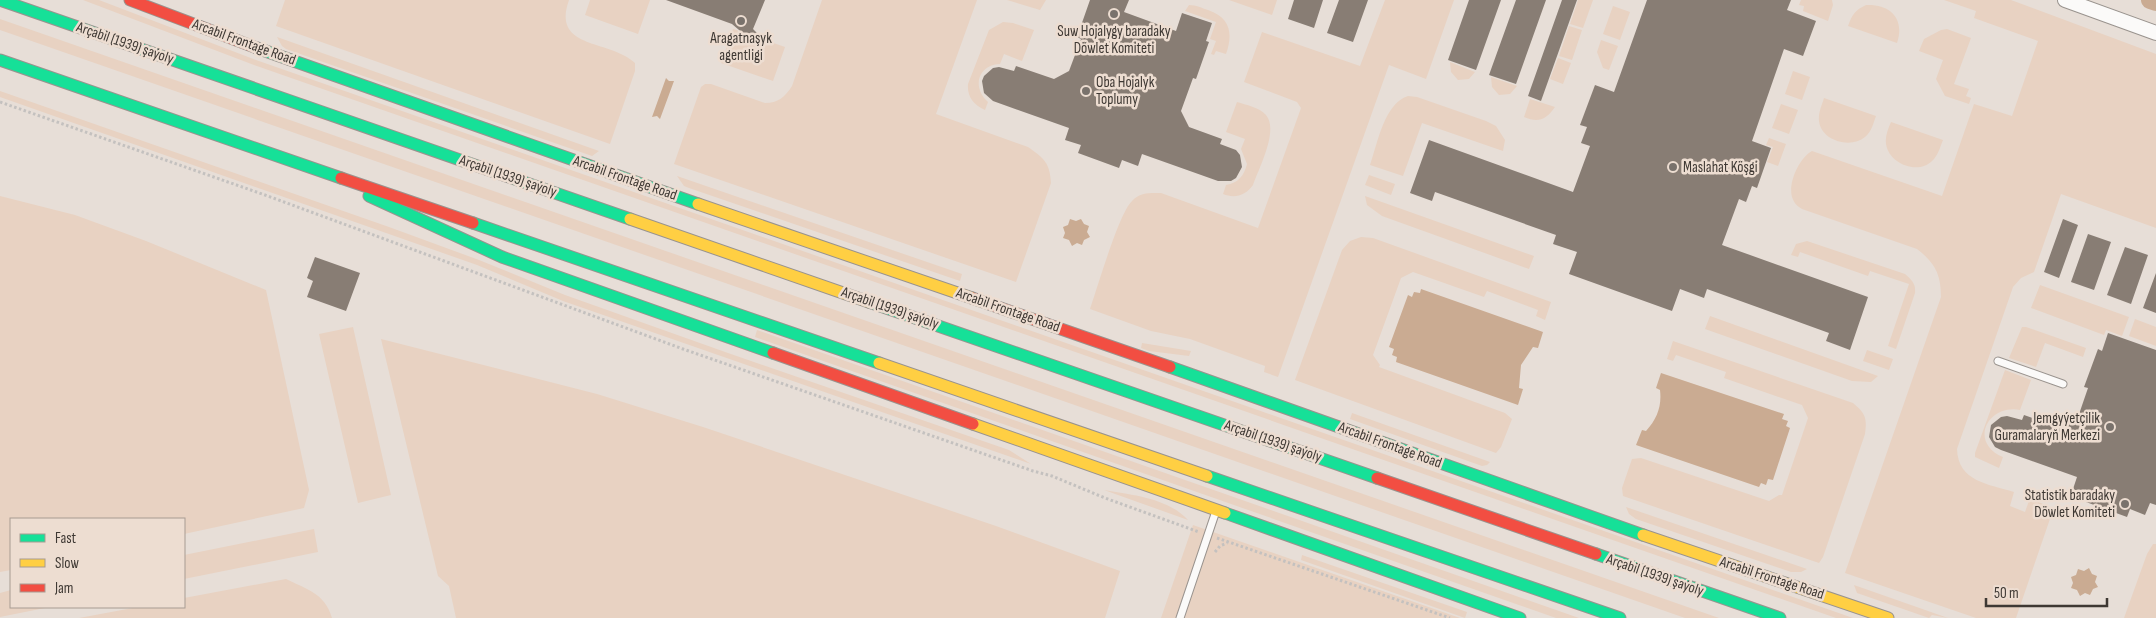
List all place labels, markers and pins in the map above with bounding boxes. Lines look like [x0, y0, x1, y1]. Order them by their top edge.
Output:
marker: Suw Hojalygy baradaky Döwlet Komiteti [1108, 8, 1120, 20]
marker: Aragatnaşyk agentligi [735, 15, 747, 27]
place label: Suw Hojalygy baradaky Döwlet Komiteti [1057, 22, 1171, 58]
place label: Aragatnaşyk agentligi [709, 29, 772, 65]
place label: Oba Hojalyk Toplumy [1096, 73, 1155, 109]
marker: Oba Hojalyk Toplumy [1080, 85, 1092, 97]
place label: Maslahat Köşgi [1683, 158, 1758, 177]
marker: Maslahat Köşgi [1667, 161, 1679, 173]
place label: Jemgyýetçilik Guramalaryň Merkezi [1994, 409, 2100, 445]
marker: Jemgyýetçilik Guramalaryň Merkezi [2104, 421, 2116, 433]
place label: Statistik baradaky Döwlet Komiteti [2025, 486, 2115, 522]
marker: Statistik baradaky Döwlet Komiteti [2119, 498, 2131, 510]

